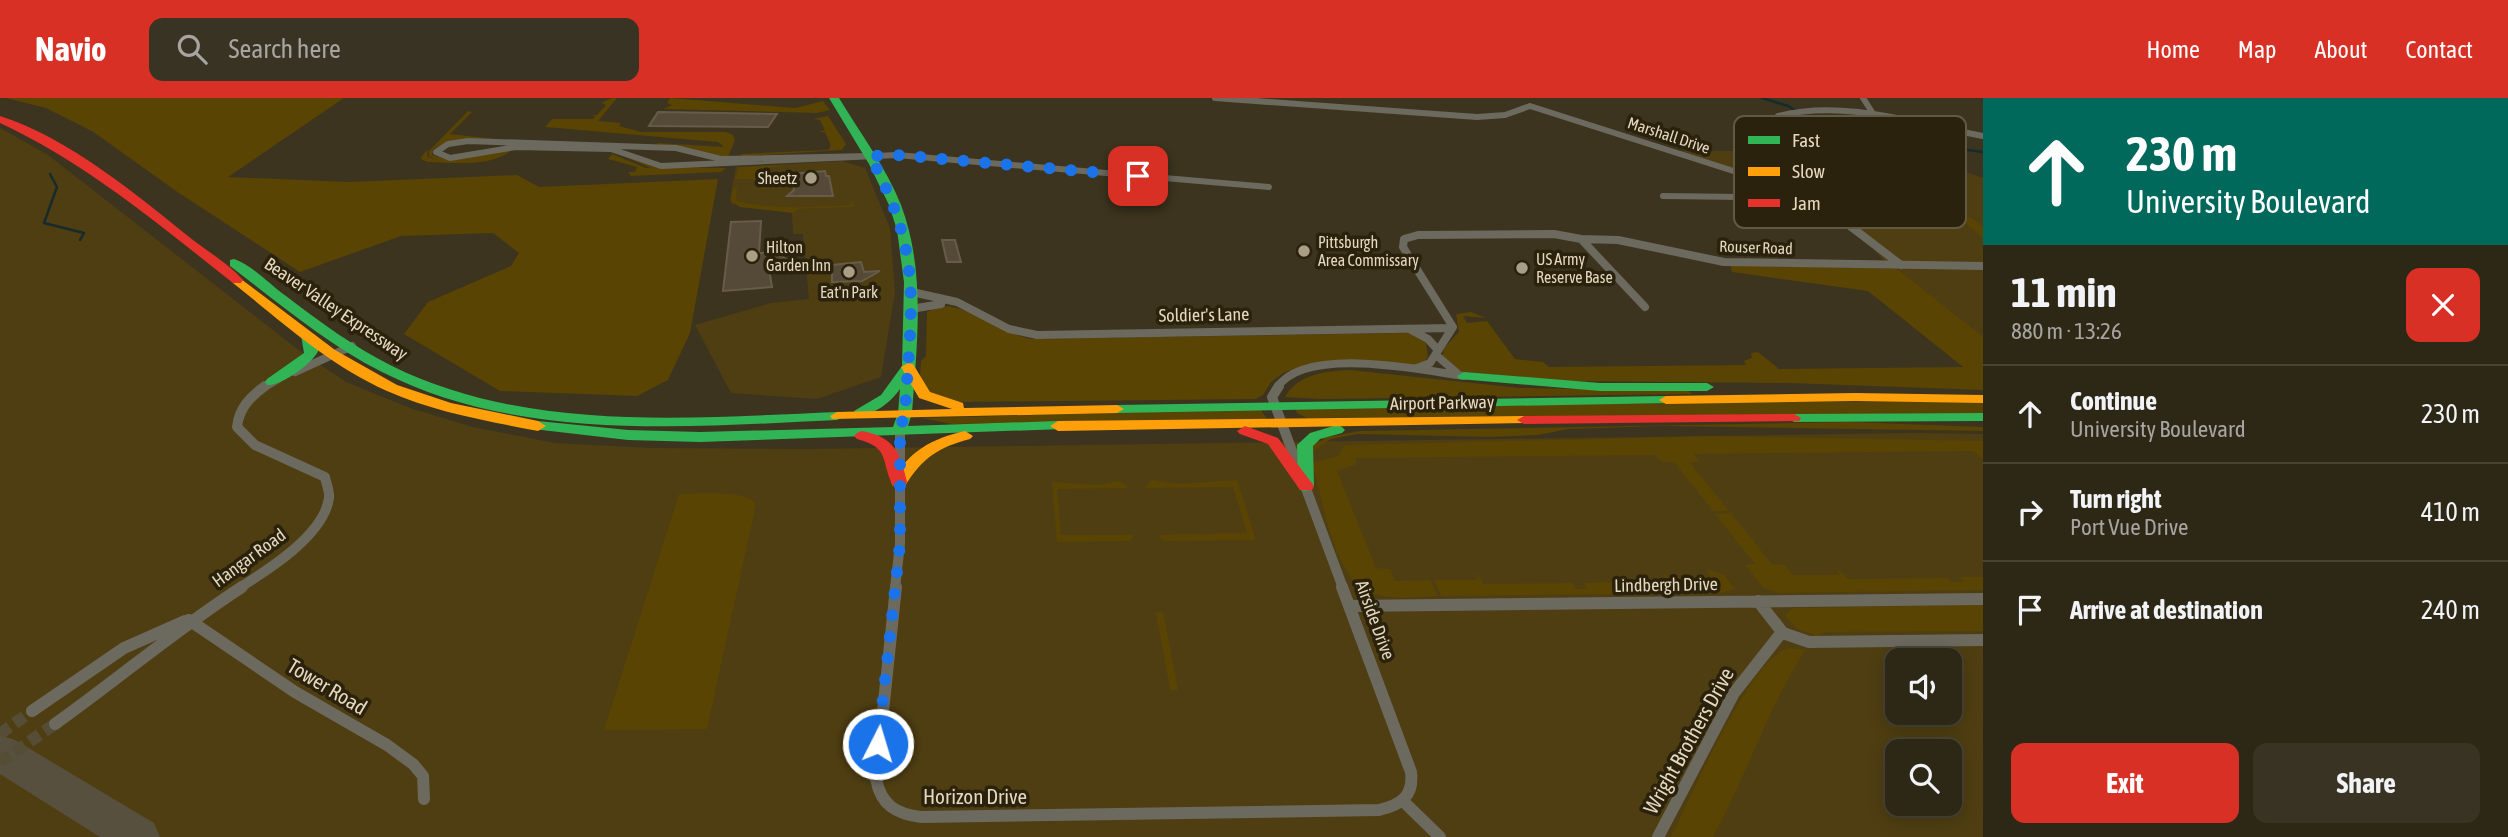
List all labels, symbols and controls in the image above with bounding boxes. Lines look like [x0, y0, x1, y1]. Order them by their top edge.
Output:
search box [149, 18, 639, 81]
text: Navio [35, 30, 107, 68]
icon: search [173, 30, 211, 68]
text: Search here [229, 34, 341, 64]
text: Home [2146, 36, 2200, 63]
text: Map [2238, 36, 2276, 63]
text: About [2314, 36, 2367, 63]
text: Contact [2405, 36, 2473, 63]
street label: Marshall Drive [1626, 113, 1712, 157]
legend [1734, 116, 1966, 228]
text: 230 m [2126, 125, 2237, 181]
icon: ahead [2011, 126, 2102, 217]
text: Fast [1792, 129, 1820, 151]
pin [1108, 146, 1168, 206]
icon: arrive [1119, 157, 1157, 195]
text: Slow [1792, 160, 1826, 182]
place label: Sheetz [758, 169, 797, 187]
marker: Sheetz [803, 170, 819, 186]
text: University Boulevard [2126, 183, 2370, 220]
text: Jam [1792, 192, 1821, 214]
place label: Pittsburgh Area Commissary [1318, 233, 1419, 270]
street label: Rouser Road [1719, 237, 1793, 257]
place label: Hilton Garden Inn [766, 238, 831, 274]
marker: Pittsburgh Area Commissary [1296, 243, 1312, 259]
marker: Hilton Garden Inn [744, 248, 760, 264]
place label: US Army Reserve Base [1536, 250, 1613, 286]
street label: Beaver Valley Expressway [261, 253, 412, 364]
marker: US Army Reserve Base [1514, 260, 1530, 276]
marker: Eat'n Park [841, 264, 857, 280]
text: 11 min [2011, 268, 2117, 316]
button: close [2406, 268, 2480, 342]
place label: Eat'n Park [820, 283, 878, 301]
street label: Soldier's Lane [1158, 303, 1250, 326]
text: 880 m · 13:26 [2011, 318, 2122, 344]
text: Continue [2070, 386, 2157, 416]
street label: Airport Parkway [1390, 391, 1494, 414]
icon: ahead [2011, 395, 2049, 433]
text: 230 m [2421, 399, 2480, 429]
text: University Boulevard [2070, 416, 2246, 442]
text: Turn right [2070, 484, 2161, 514]
icon: right [2011, 493, 2049, 531]
text: 410 m [2421, 497, 2480, 527]
text: Port Vue Drive [2070, 514, 2188, 540]
street label: Hangar Road [208, 524, 289, 591]
street label: Lindbergh Drive [1614, 573, 1718, 596]
street label: Airside Drive [1351, 577, 1400, 662]
icon: arrive [2011, 591, 2049, 629]
text: Arrive at destination [2070, 595, 2263, 625]
text: 240 m [2421, 595, 2480, 625]
map controls [1885, 648, 1962, 816]
button: sound [1885, 648, 1962, 725]
street label: Tower Road [283, 653, 372, 719]
street label: Wright Brothers Drive [1638, 663, 1738, 818]
position arrow [841, 707, 915, 781]
button: search [1885, 739, 1962, 816]
button: Exit [2011, 743, 2239, 823]
button: Share [2253, 743, 2480, 823]
street label: Horizon Drive [923, 784, 1027, 808]

